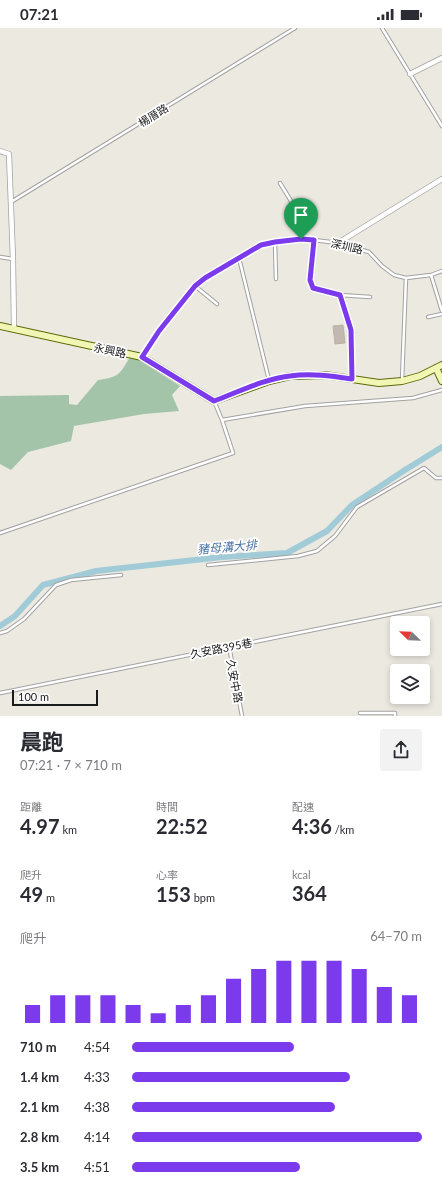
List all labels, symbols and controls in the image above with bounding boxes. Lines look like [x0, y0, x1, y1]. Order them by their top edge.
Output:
text: 07:21 [20, 5, 59, 23]
street label: 楊厝路 [136, 101, 170, 129]
pin [284, 198, 318, 239]
icon: arrive [290, 204, 312, 226]
street label: 深圳路 [329, 236, 365, 256]
street label: 永興路 [93, 340, 127, 360]
water label: 豬母溝大排 [196, 537, 260, 557]
north arrow [390, 616, 430, 656]
map controls [390, 616, 430, 704]
street label: 久安路395巷 [189, 636, 253, 660]
street label: 久安中路 [224, 658, 246, 704]
button: layers [390, 664, 430, 704]
scale bar [12, 688, 98, 707]
text: 100 m [18, 690, 49, 703]
text: 晨跑 [20, 728, 64, 755]
button: share [380, 729, 422, 771]
text: 07:21 · 7 × 710 m [20, 757, 122, 773]
text: 距離 [20, 800, 42, 813]
text: 時間 [156, 800, 178, 813]
text: 配速 [292, 800, 314, 813]
text: 4.97 [20, 814, 60, 838]
text: 22:52 [156, 814, 208, 838]
text: 4:36 [292, 814, 332, 838]
text: km [60, 823, 77, 836]
text: /km [332, 823, 354, 836]
text: 爬升 [20, 868, 42, 881]
text: 心率 [156, 868, 178, 881]
text: kcal [292, 868, 311, 881]
text: 364 [292, 881, 327, 905]
text: 49 [20, 882, 43, 906]
text: 153 [156, 882, 191, 906]
text: m [43, 891, 55, 904]
text: bpm [191, 891, 215, 904]
text: 64–70 m [370, 928, 422, 944]
text: 爬升 [20, 930, 46, 946]
text: 710 m [20, 1039, 57, 1055]
text: 4:54 [84, 1039, 110, 1055]
text: 1.4 km [20, 1069, 59, 1085]
text: 4:33 [84, 1069, 110, 1085]
text: 2.1 km [20, 1099, 59, 1115]
text: 4:38 [84, 1099, 110, 1115]
text: 2.8 km [20, 1129, 59, 1145]
text: 4:14 [84, 1129, 110, 1145]
text: 3.5 km [20, 1159, 59, 1175]
text: 4:51 [84, 1159, 110, 1175]

